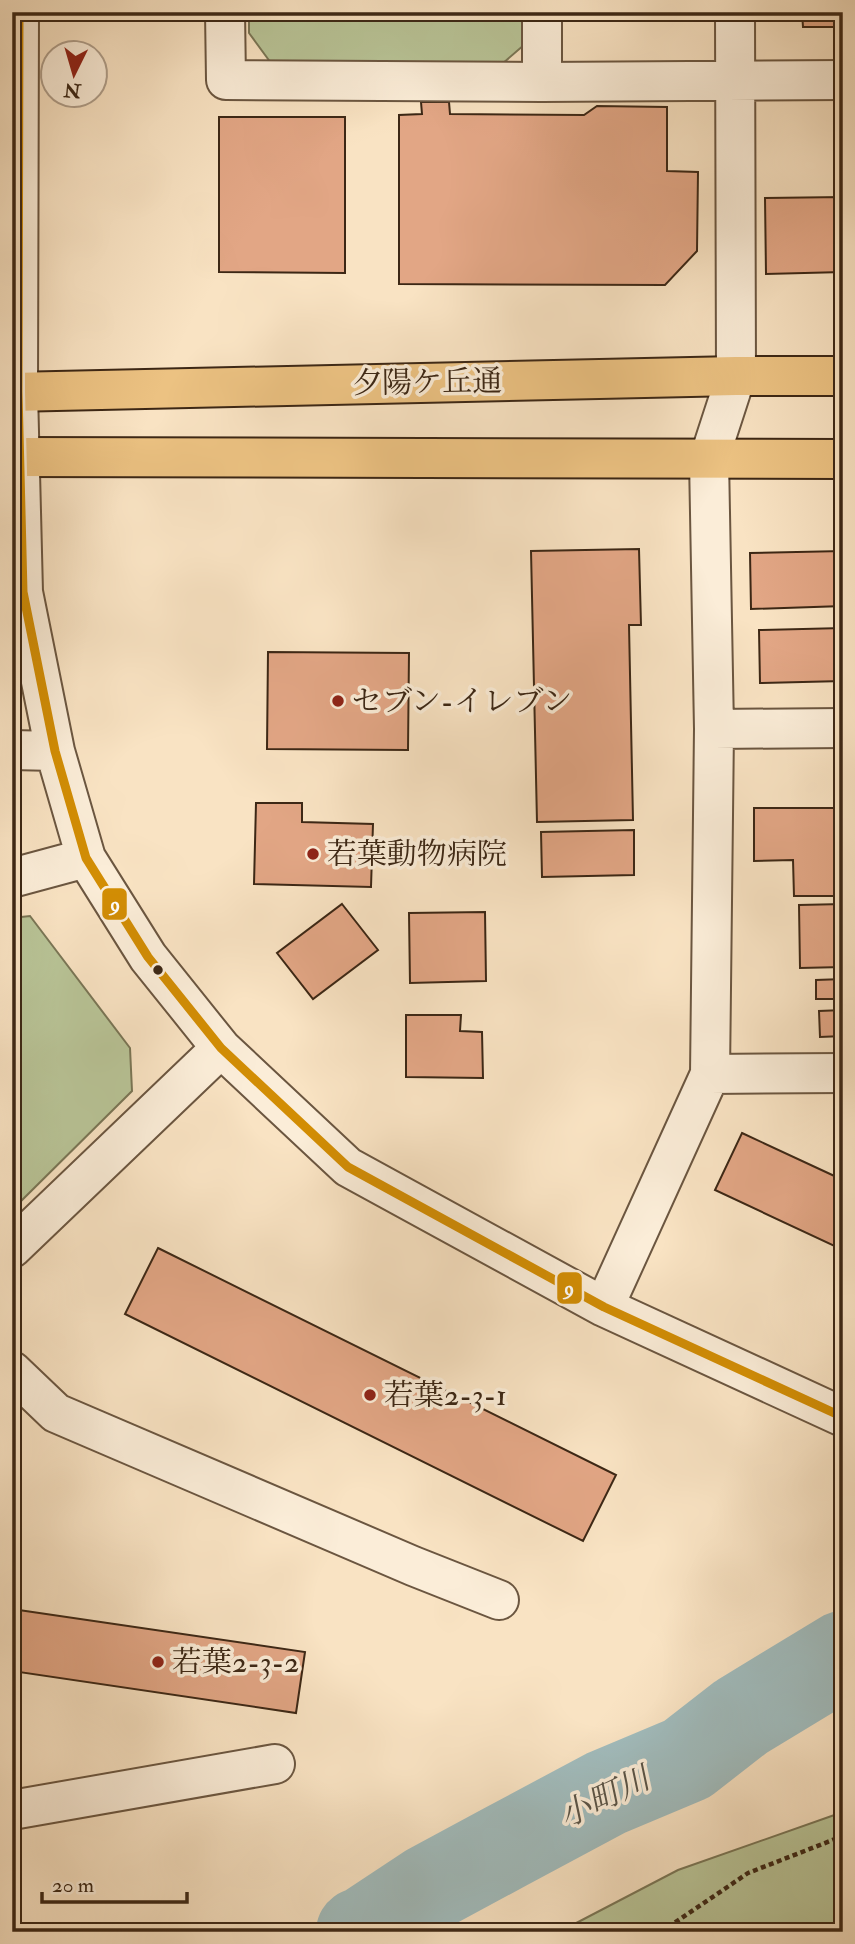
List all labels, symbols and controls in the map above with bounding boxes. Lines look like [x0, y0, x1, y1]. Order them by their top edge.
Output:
north arrow [38, 38, 108, 108]
text: N [62, 77, 83, 103]
street label: 夕陽ケ丘通 [352, 363, 502, 402]
place label: セブン-イレブン [352, 683, 572, 720]
marker: セブン-イレブン [330, 693, 346, 709]
place label: 若葉動物病院 [327, 836, 507, 873]
marker: 若葉動物病院 [305, 846, 321, 862]
line badge: 9 [101, 887, 128, 921]
text: 9 [108, 893, 120, 917]
unlabelled marker [151, 963, 165, 977]
line badge: 9 [556, 1271, 583, 1305]
text: 9 [562, 1277, 574, 1301]
place label: 若葉2-3-1 [384, 1377, 507, 1414]
marker: 若葉2-3-1 [362, 1387, 378, 1403]
place label: 若葉2-3-2 [172, 1644, 299, 1681]
marker: 若葉2-3-2 [150, 1654, 166, 1670]
water label: 小町川 [553, 1758, 659, 1837]
scale bar [42, 1860, 187, 1904]
text: 20 m [52, 1872, 94, 1899]

